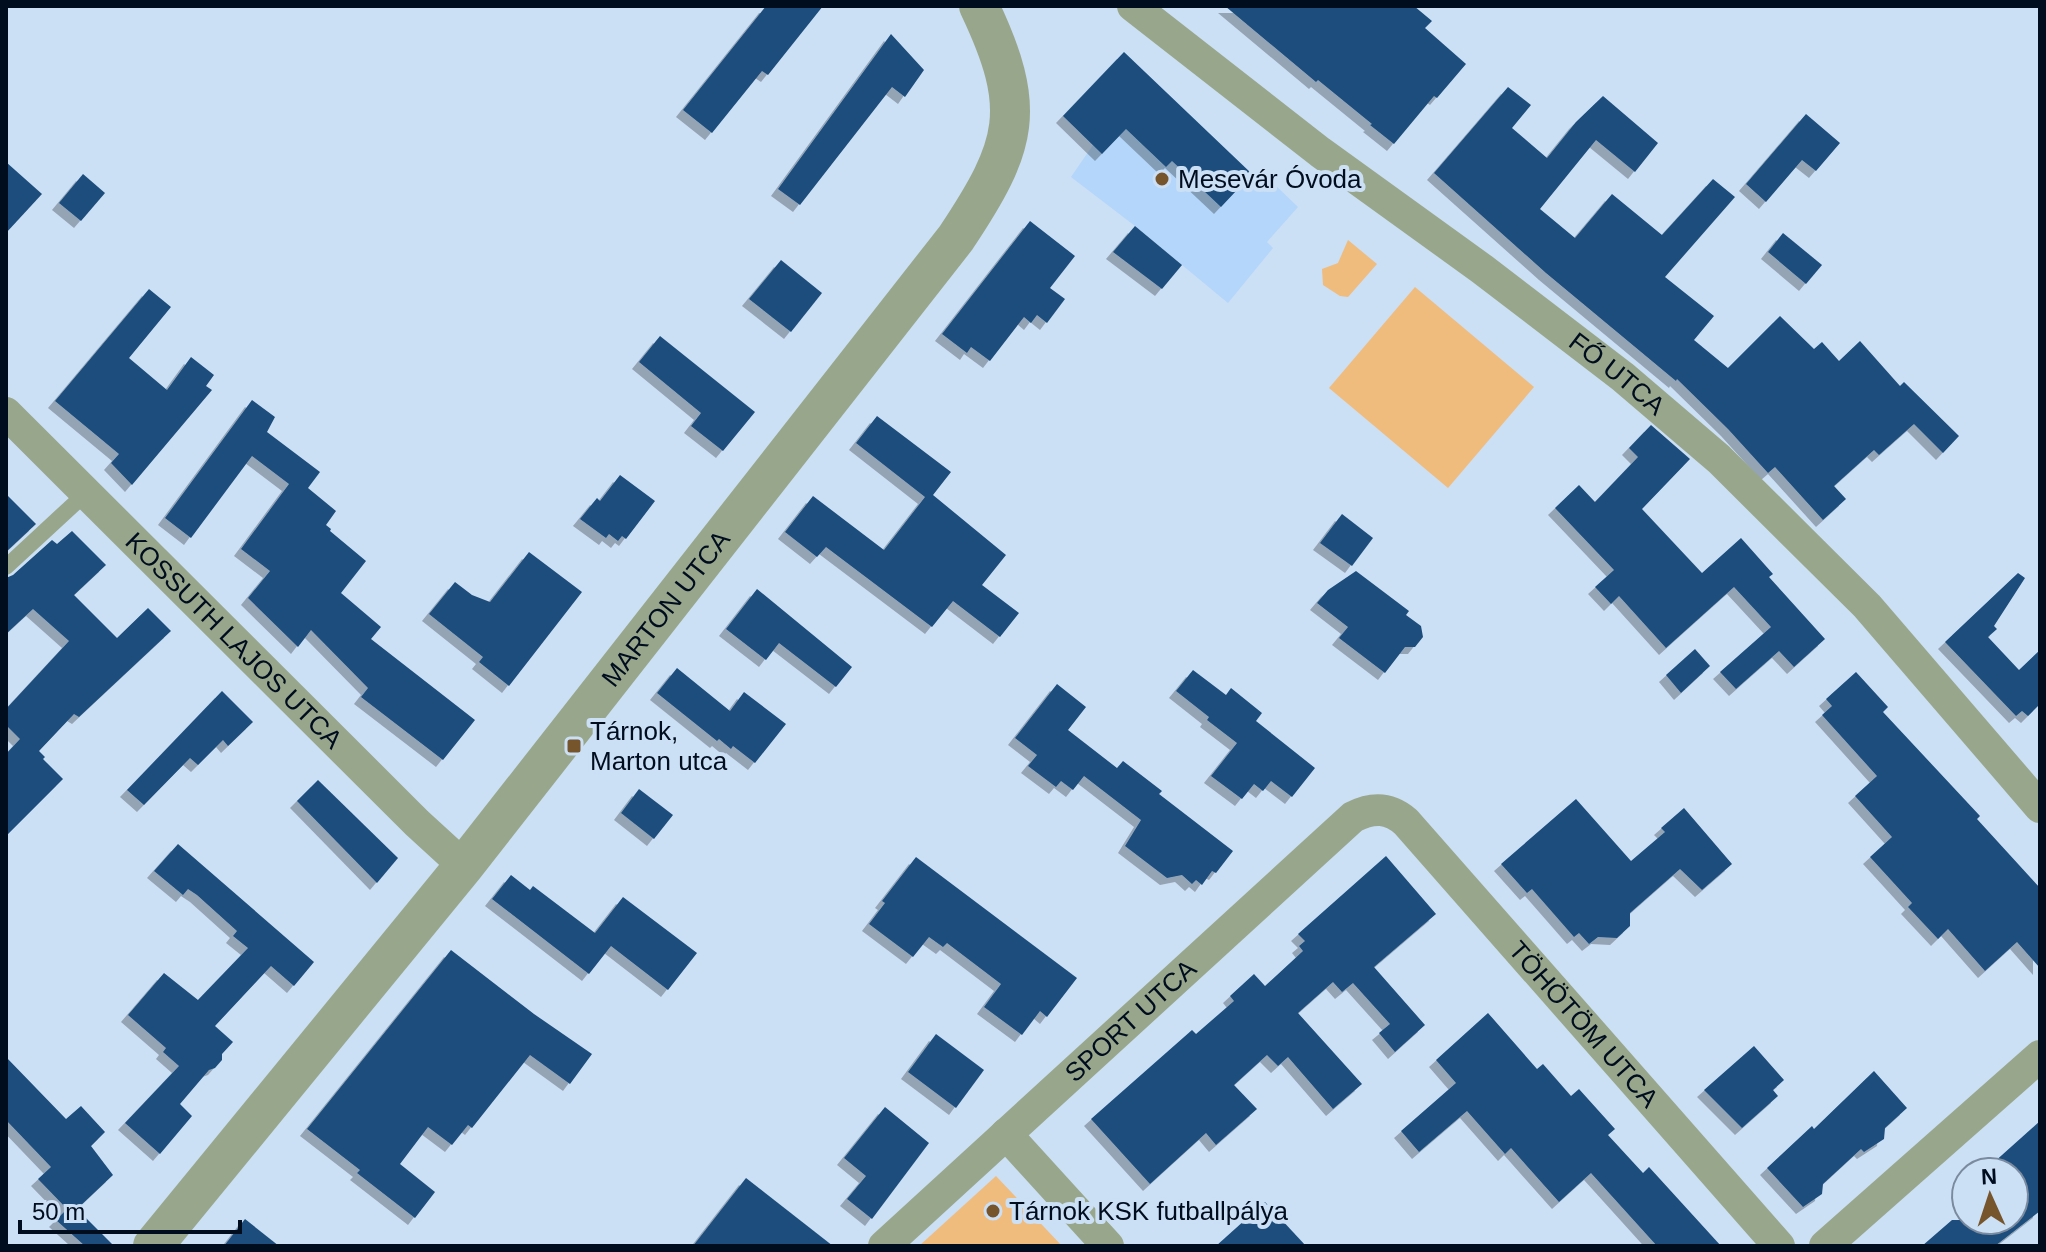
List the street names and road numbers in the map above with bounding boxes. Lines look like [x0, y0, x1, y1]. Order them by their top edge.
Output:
street label: FŐ UTCA [1563, 326, 1672, 422]
street label: MARTON UTCA [595, 524, 736, 693]
street label: KOSSUTH LAJOS UTCA [120, 526, 349, 755]
street label: TÖHÖTÖM UTCA [1503, 935, 1665, 1114]
street label: SPORT UTCA [1059, 953, 1203, 1088]

